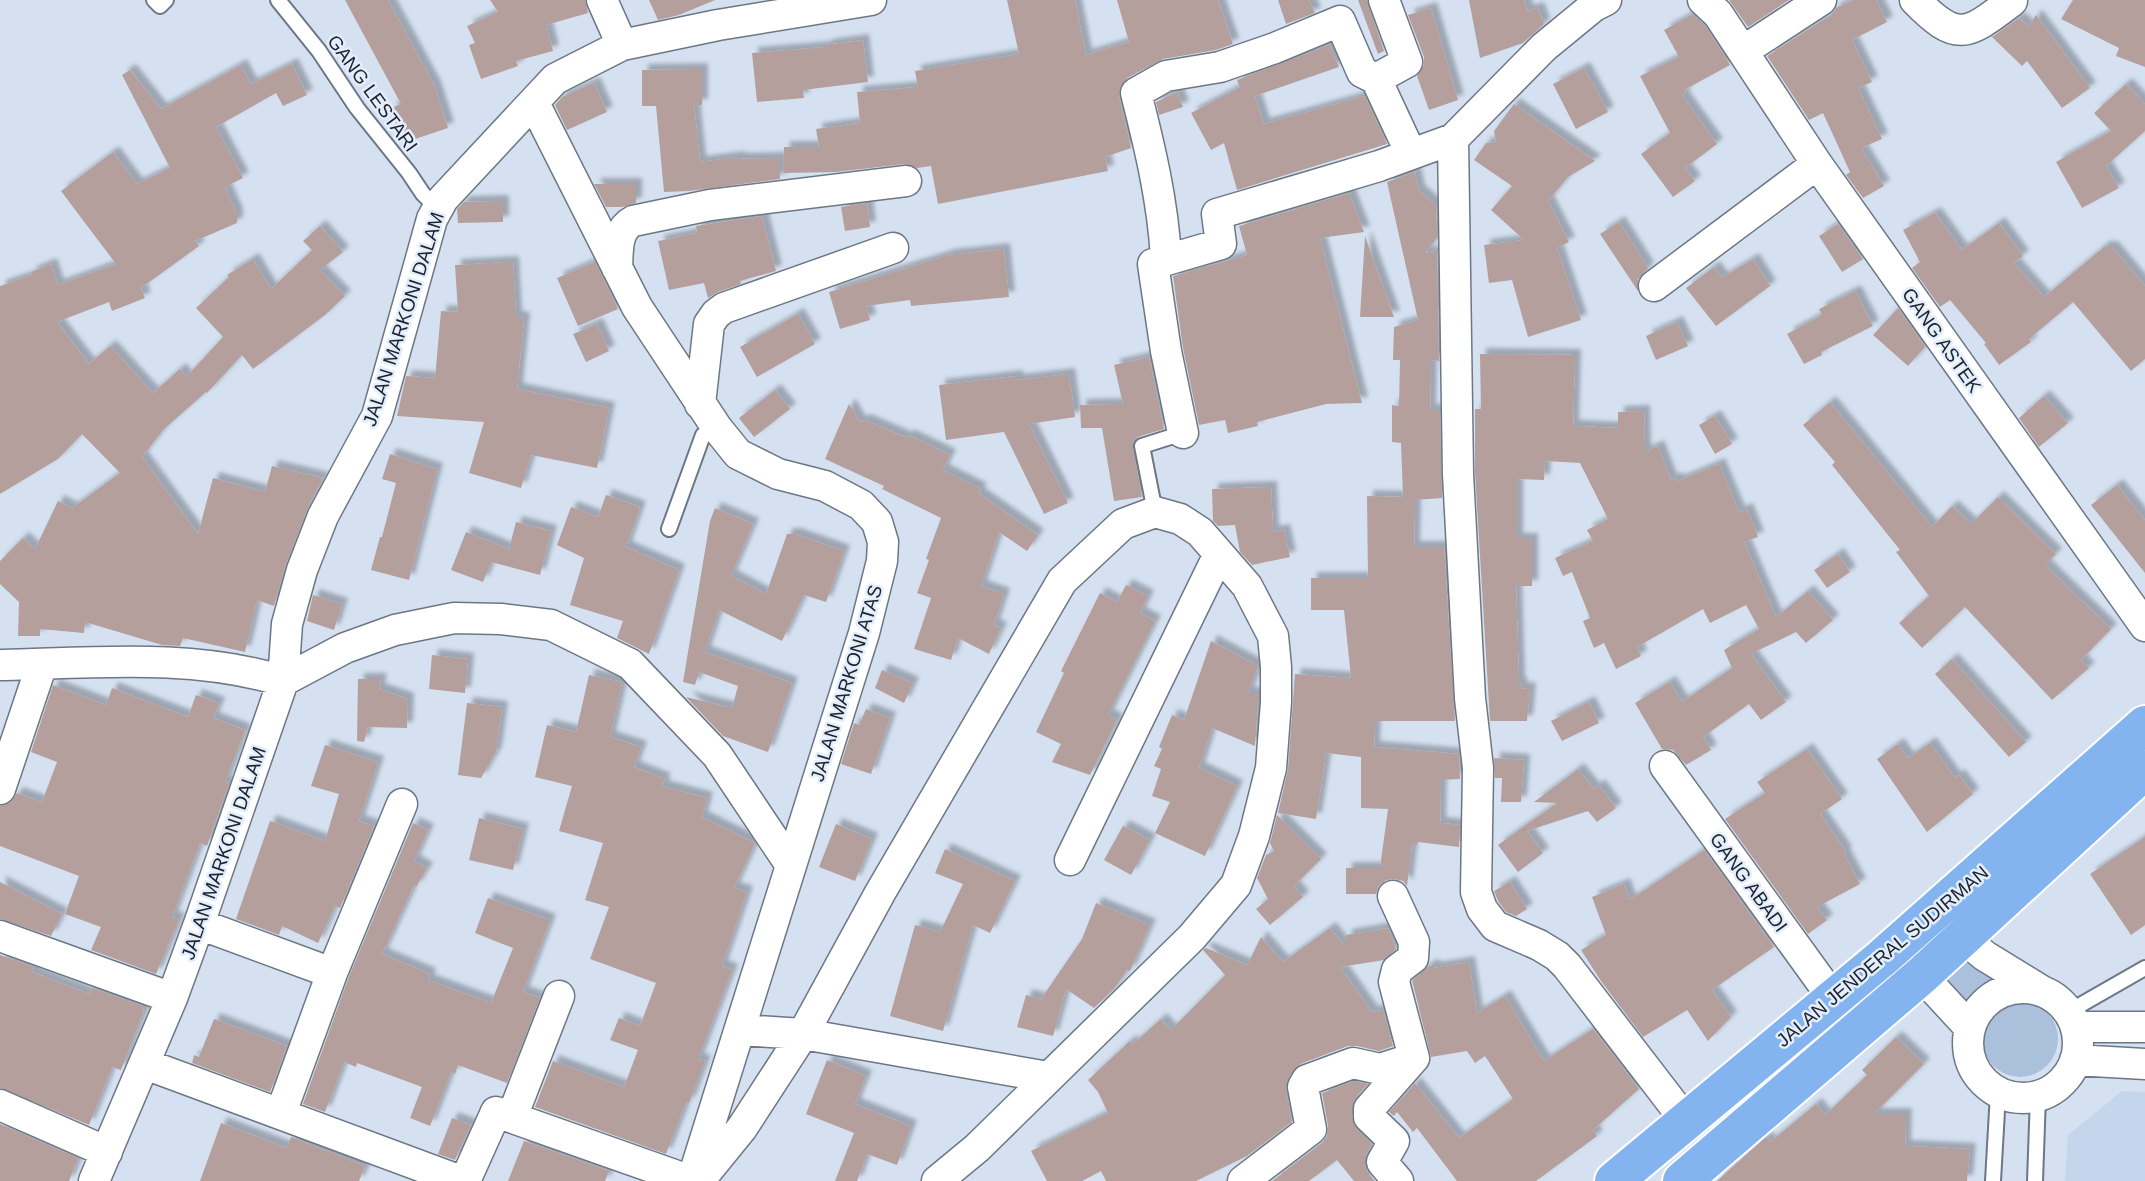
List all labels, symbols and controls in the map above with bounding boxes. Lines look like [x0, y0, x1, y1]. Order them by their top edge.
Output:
street label: GANG LESTARI [323, 31, 422, 156]
street label: JALAN MARKONI DALAM [359, 209, 448, 429]
street label: GANG ASTEK [1898, 284, 1986, 397]
street label: JALAN MARKONI ATAS [807, 582, 886, 784]
street label: JALAN MARKONI DALAM [177, 744, 270, 962]
street label: GANG ABADI [1706, 829, 1792, 936]
street label: JALAN JENDERAL SUDIRMAN [1772, 862, 1992, 1051]

